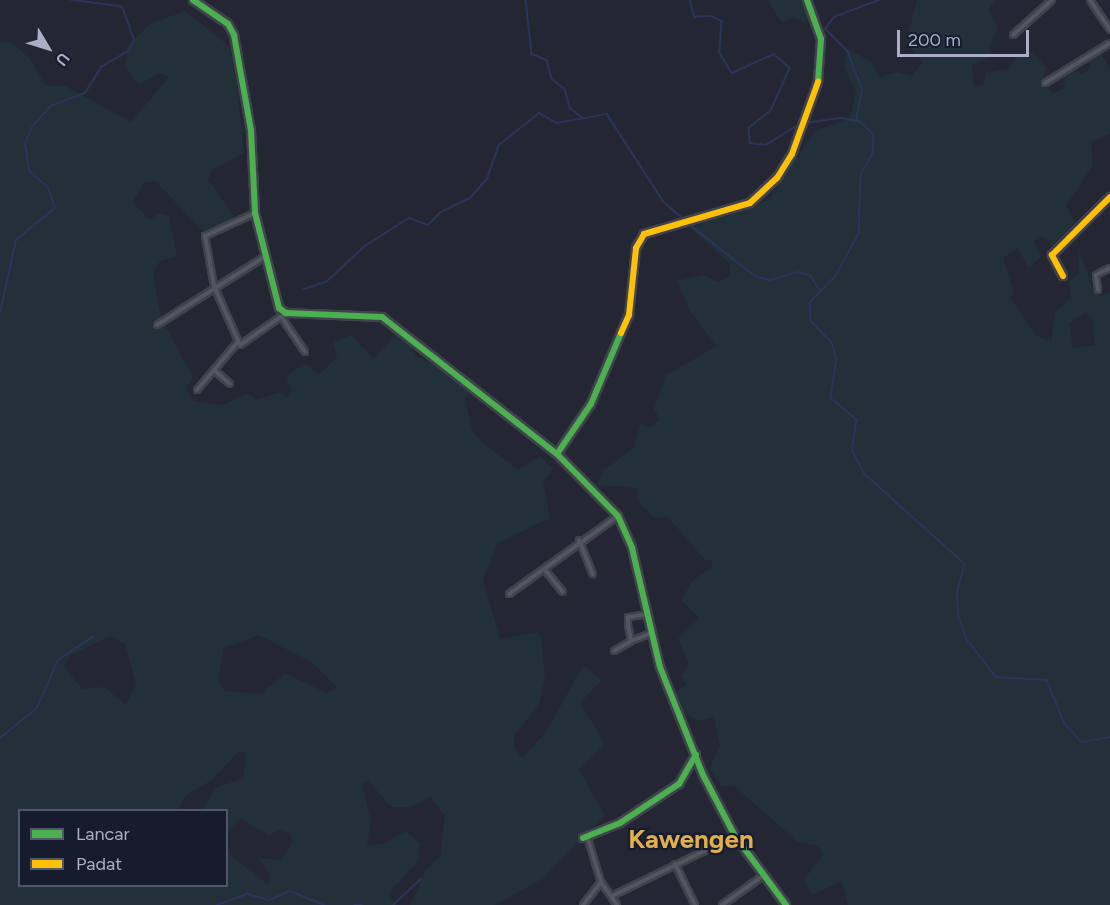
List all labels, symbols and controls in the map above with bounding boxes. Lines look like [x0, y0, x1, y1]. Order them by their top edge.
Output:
north arrow [18, 18, 78, 78]
scale bar [900, 18, 1032, 56]
text: 200 m [908, 29, 961, 51]
text: U [52, 49, 74, 70]
legend [18, 809, 228, 887]
text: Lancar [76, 823, 130, 845]
district label: Kawengen [628, 824, 754, 856]
text: Padat [76, 853, 122, 875]

